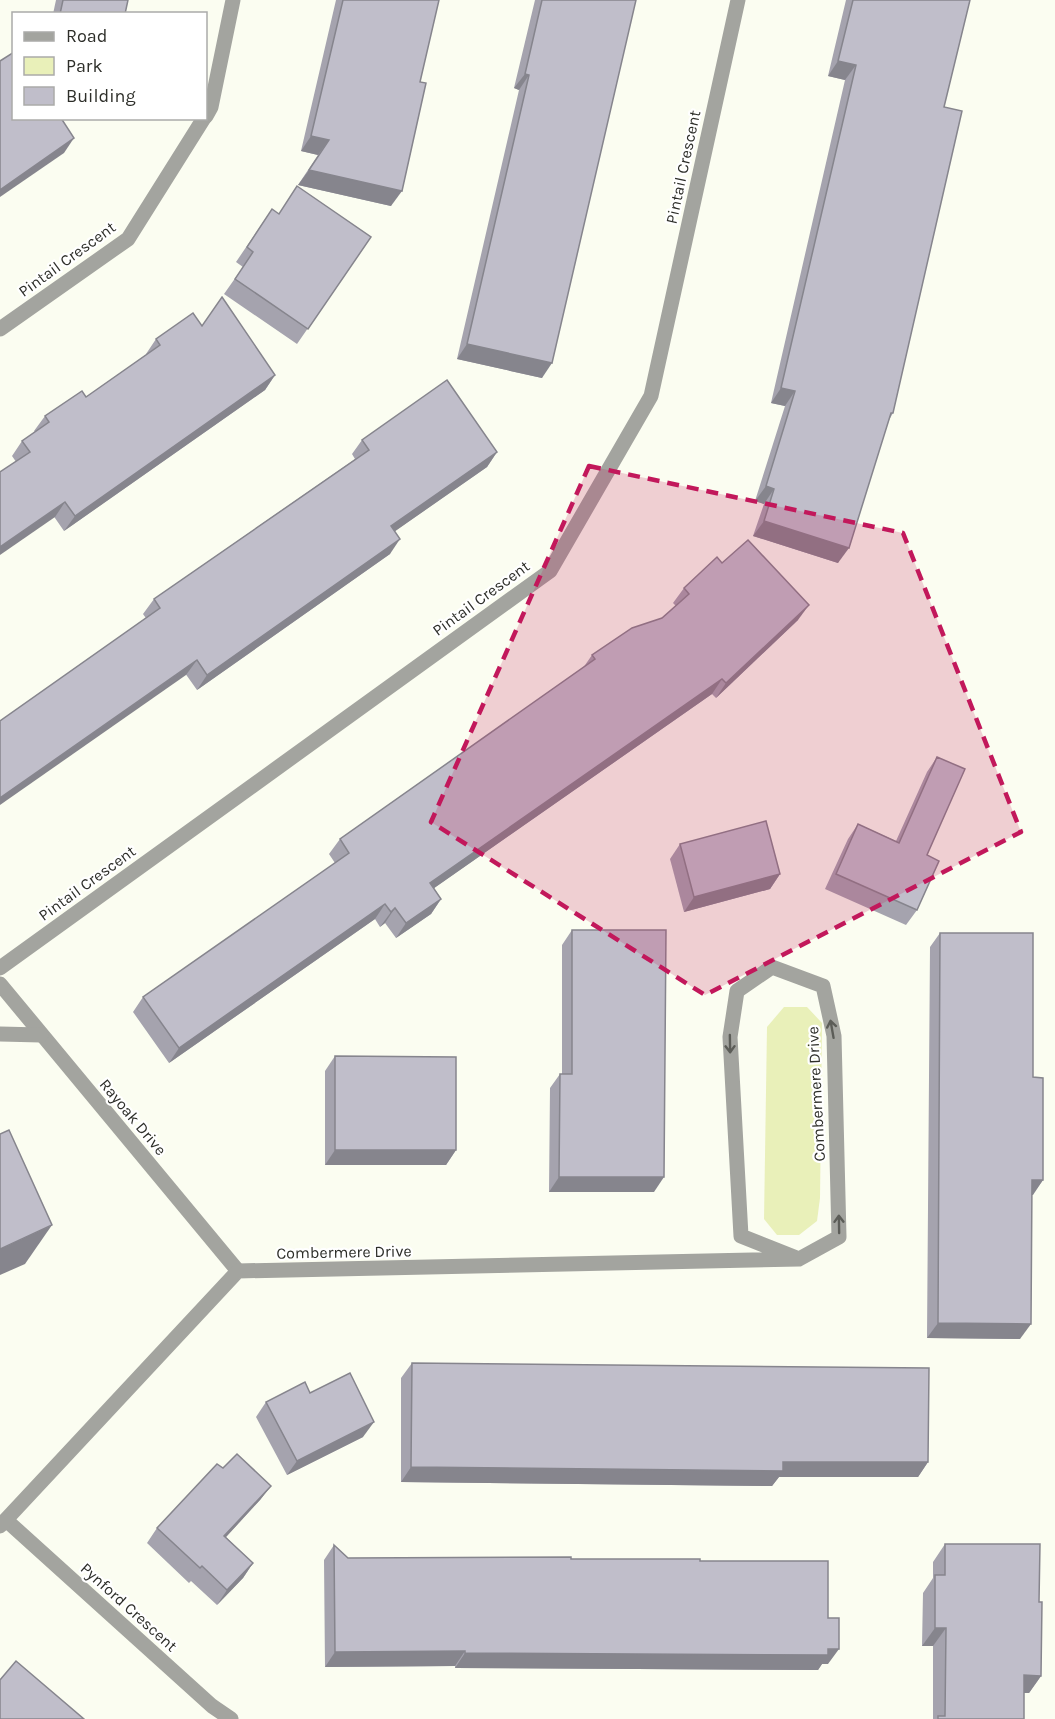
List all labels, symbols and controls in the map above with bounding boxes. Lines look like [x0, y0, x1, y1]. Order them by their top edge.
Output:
legend [12, 12, 207, 120]
text: Road [66, 25, 107, 47]
text: Park [66, 55, 103, 77]
text: Building [66, 85, 136, 107]
street label: Pintail Crescent [662, 109, 704, 225]
street label: Pintail Crescent [15, 217, 119, 301]
street label: Pintail Crescent [429, 556, 533, 640]
street label: Pintail Crescent [35, 841, 139, 925]
one-way arrow [826, 1020, 837, 1039]
street label: Combermere Drive [803, 1026, 829, 1162]
one-way arrow [725, 1034, 736, 1054]
street label: Rayoak Drive [96, 1075, 170, 1159]
one-way arrow [833, 1214, 844, 1234]
street label: Combermere Drive [276, 1241, 412, 1263]
street label: Pynford Crescent [77, 1559, 181, 1655]

